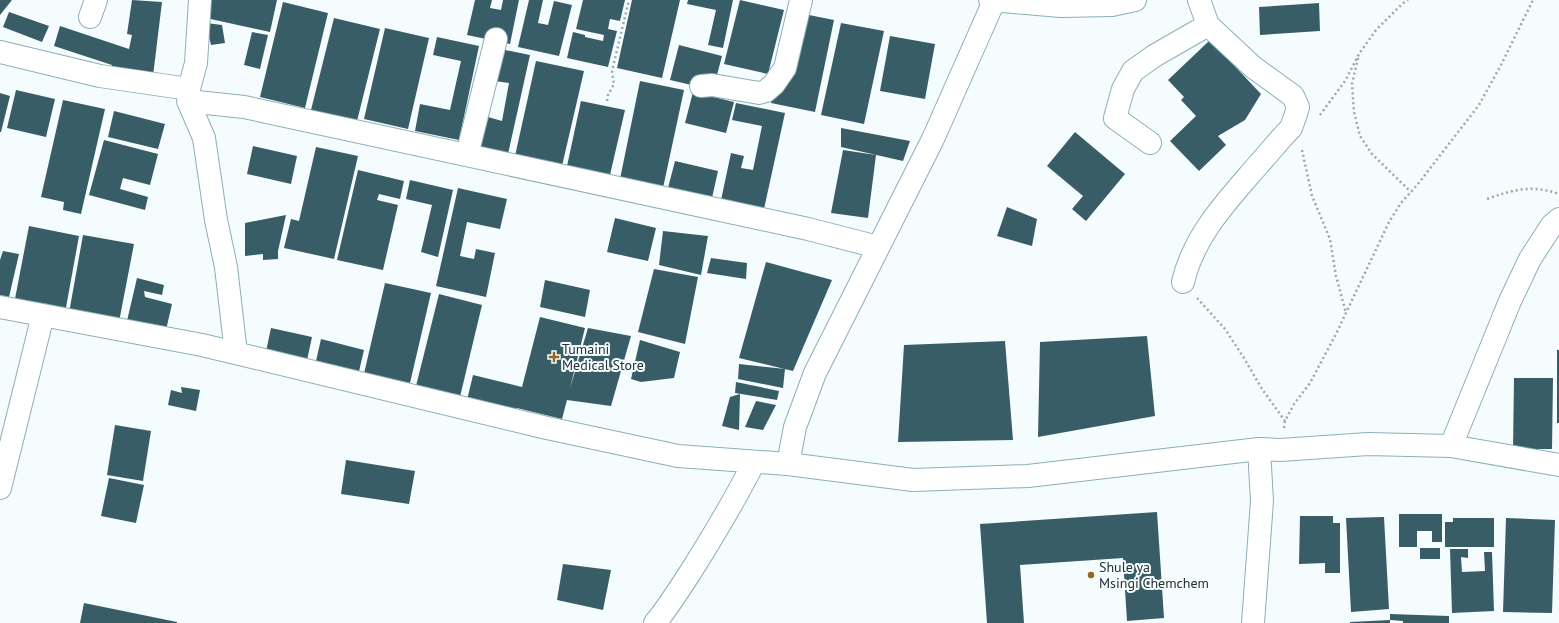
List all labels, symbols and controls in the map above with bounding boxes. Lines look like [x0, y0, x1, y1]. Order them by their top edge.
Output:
place label: Tumaini Medical Store [562, 340, 644, 374]
marker: Tumaini Medical Store [549, 352, 559, 362]
place label: Shule ya Msingi Chemchem [1099, 558, 1209, 592]
marker: Shule ya Msingi Chemchem [1086, 570, 1096, 580]

